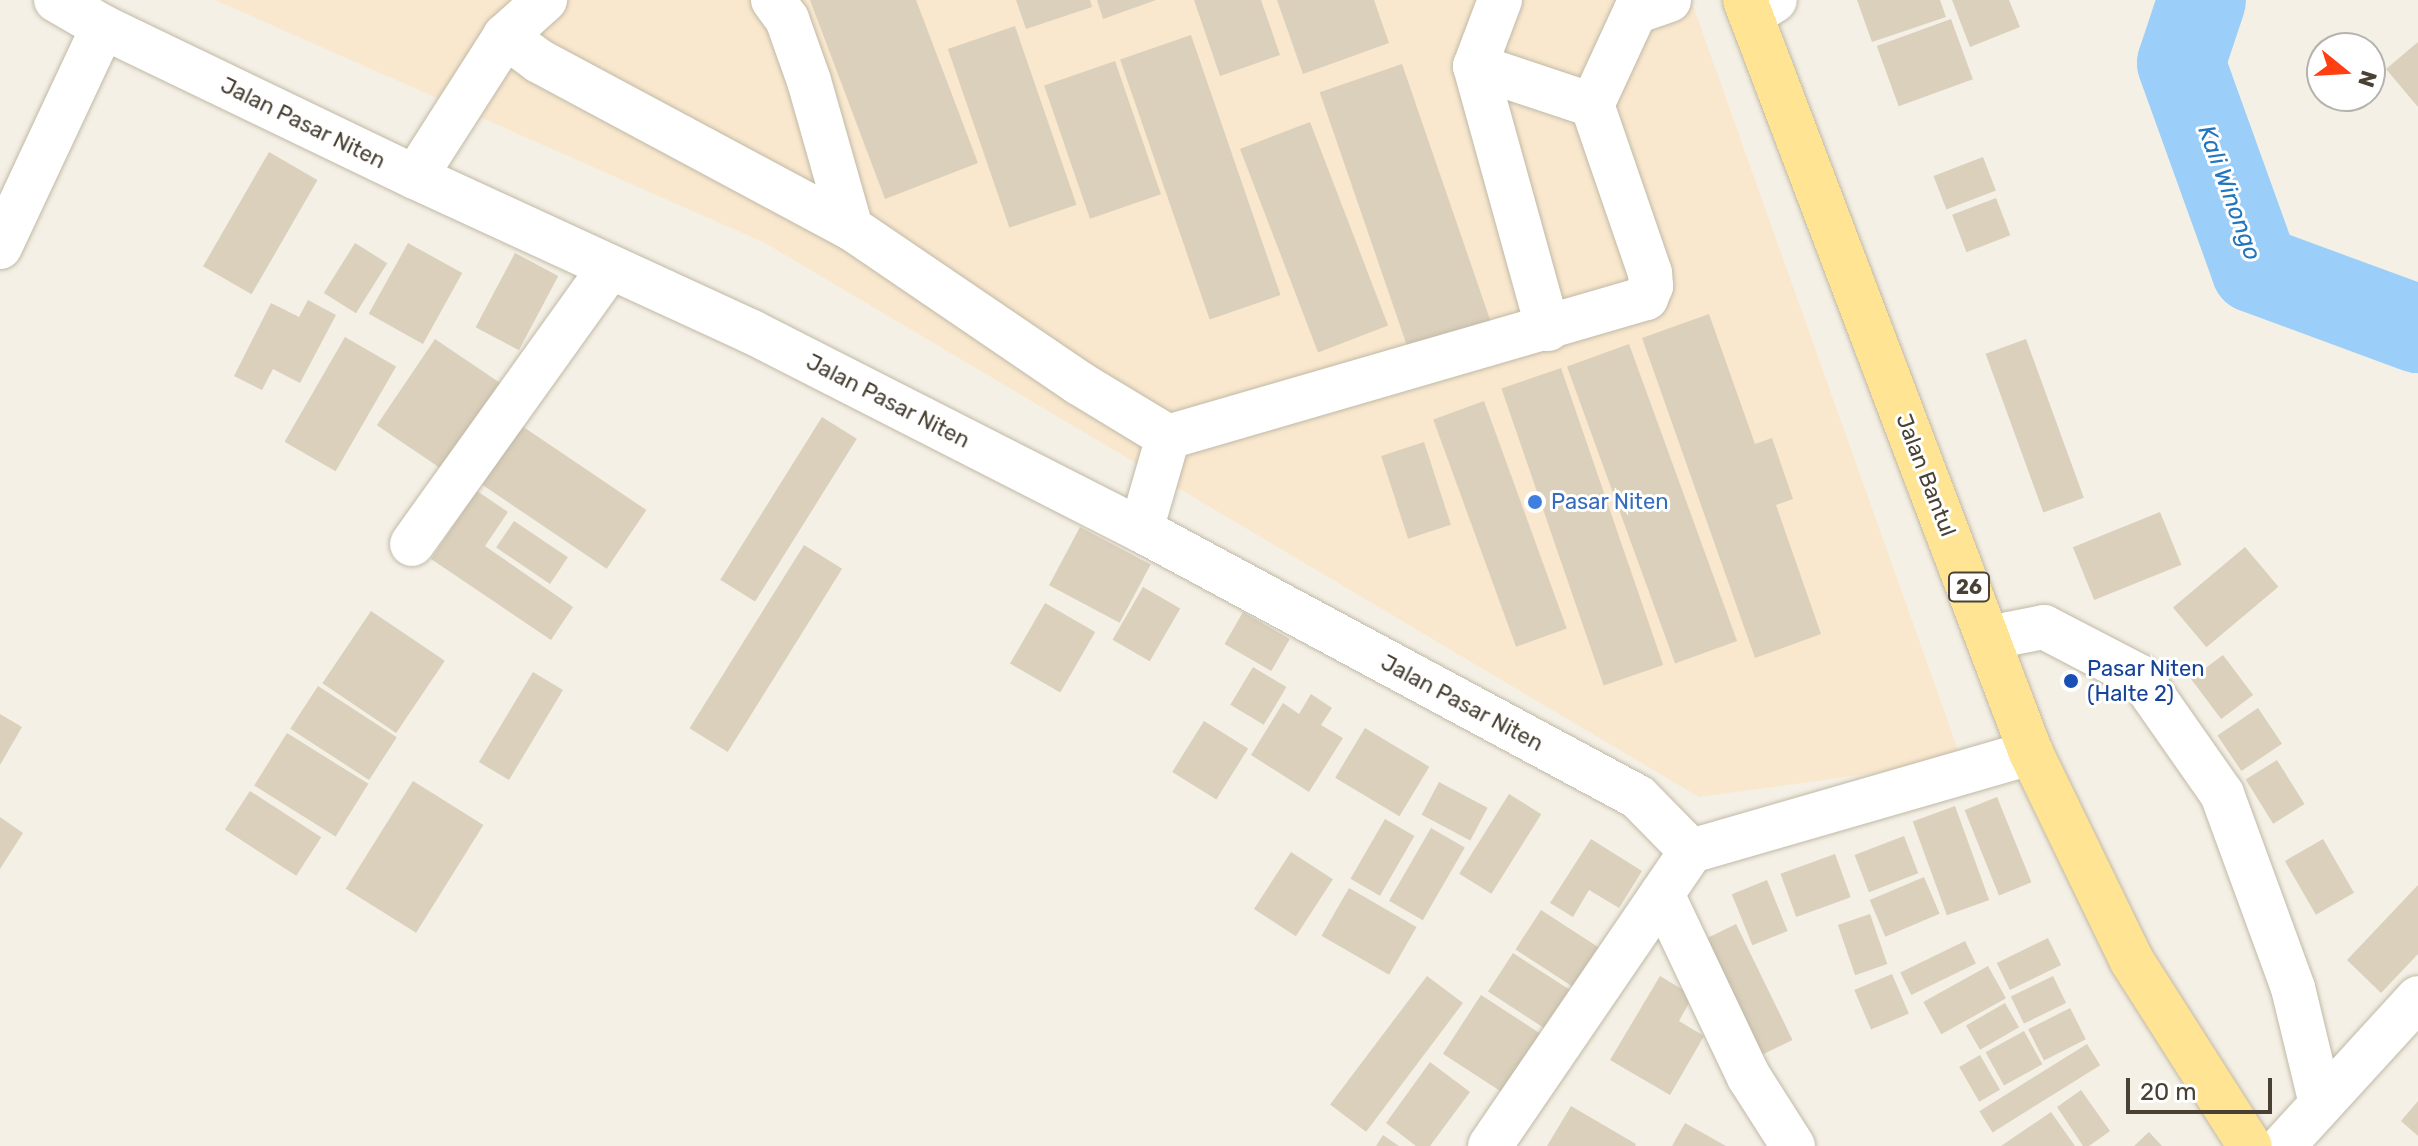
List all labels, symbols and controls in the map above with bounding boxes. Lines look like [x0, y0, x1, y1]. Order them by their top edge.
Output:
north arrow [2306, 32, 2386, 112]
text: N [2352, 67, 2383, 91]
street label: Jalan Pasar Niten [216, 72, 390, 174]
water label: Kali Winongo [2191, 122, 2267, 264]
street label: Jalan Pasar Niten [802, 348, 974, 454]
street label: Jalan Bantul [1890, 410, 1962, 540]
place label: Pasar Niten [1551, 489, 1669, 515]
marker: Pasar Niten [1526, 493, 1544, 511]
road number: 26 [1947, 571, 1991, 603]
street label: Jalan Pasar Niten [1376, 649, 1548, 757]
place label: Pasar Niten (Halte 2) [2087, 655, 2205, 706]
marker: Pasar Niten (Halte 2) [2062, 672, 2080, 690]
scale bar [2130, 1062, 2276, 1112]
text: 20 m [2140, 1078, 2197, 1106]

